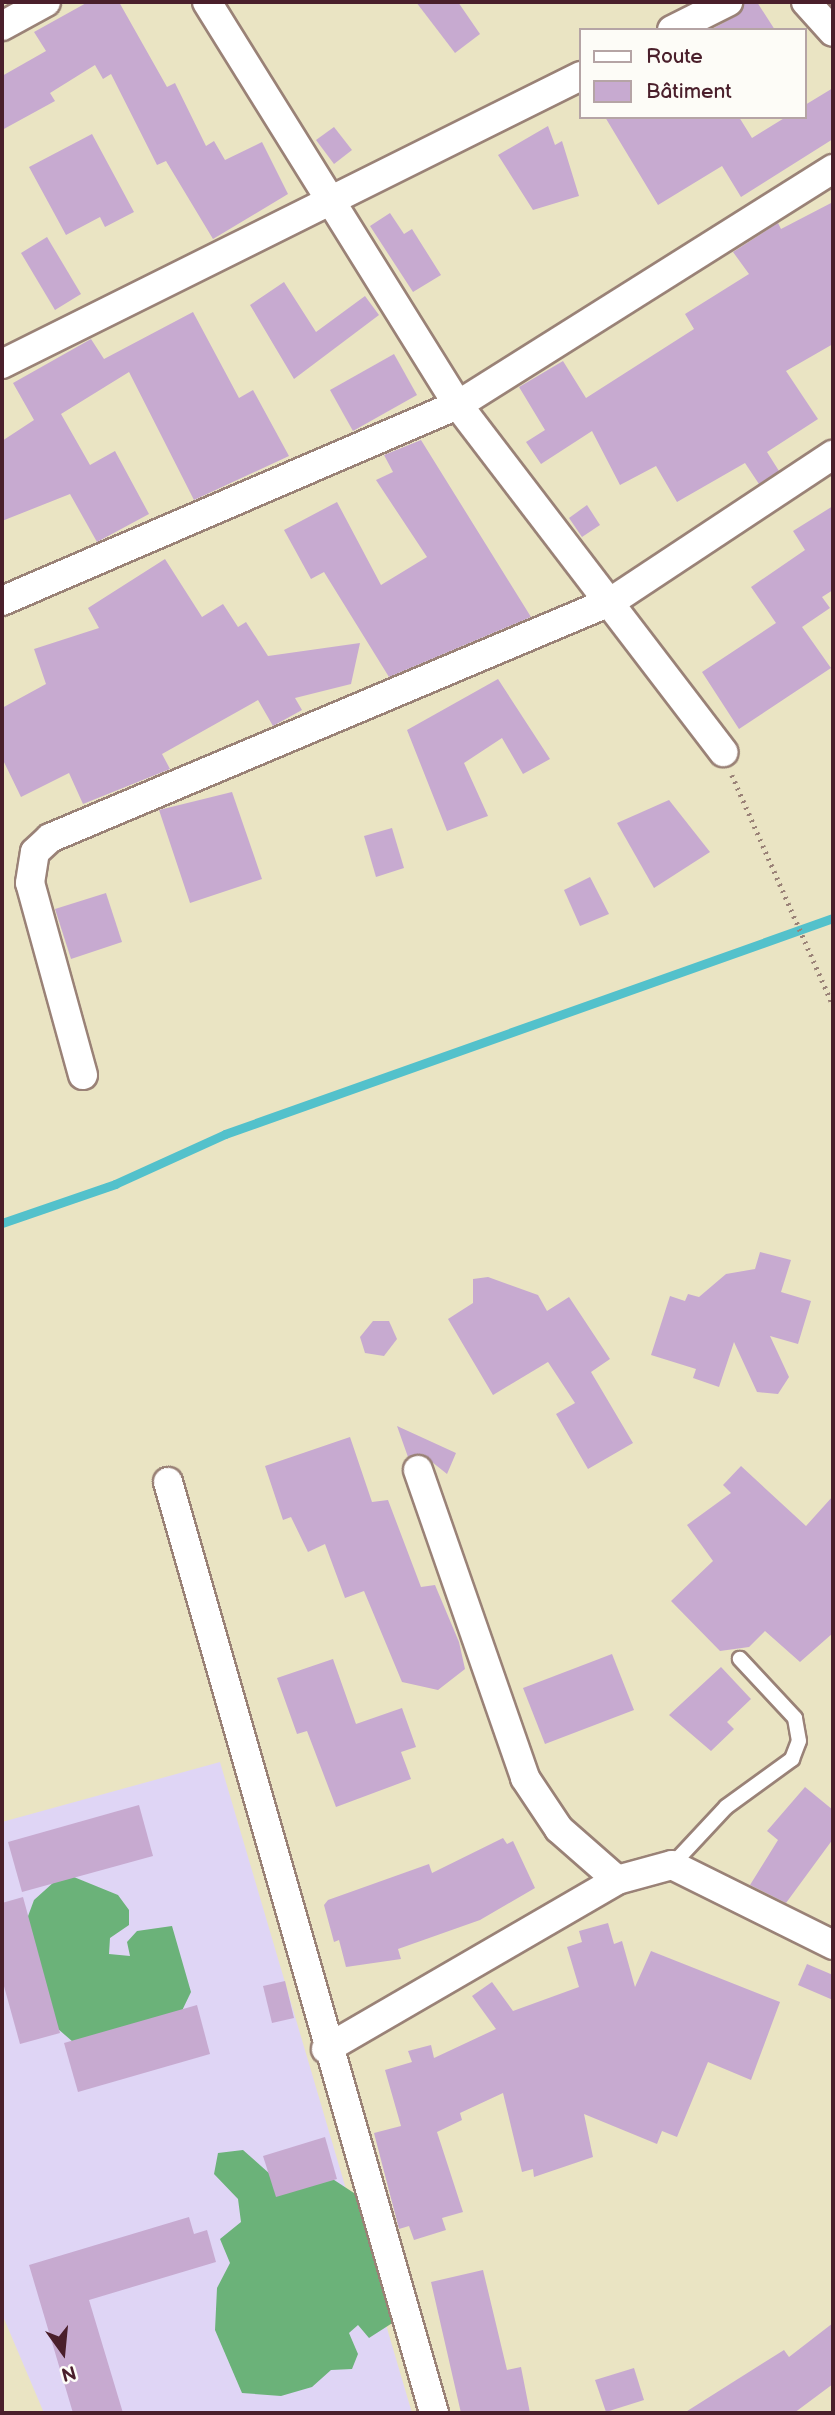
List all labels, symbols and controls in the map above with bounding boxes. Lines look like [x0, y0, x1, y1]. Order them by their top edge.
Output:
legend [580, 28, 807, 119]
text: Route [646, 44, 703, 69]
text: Bâtiment [646, 79, 732, 104]
north arrow [28, 2317, 98, 2387]
text: N [59, 2360, 78, 2386]

